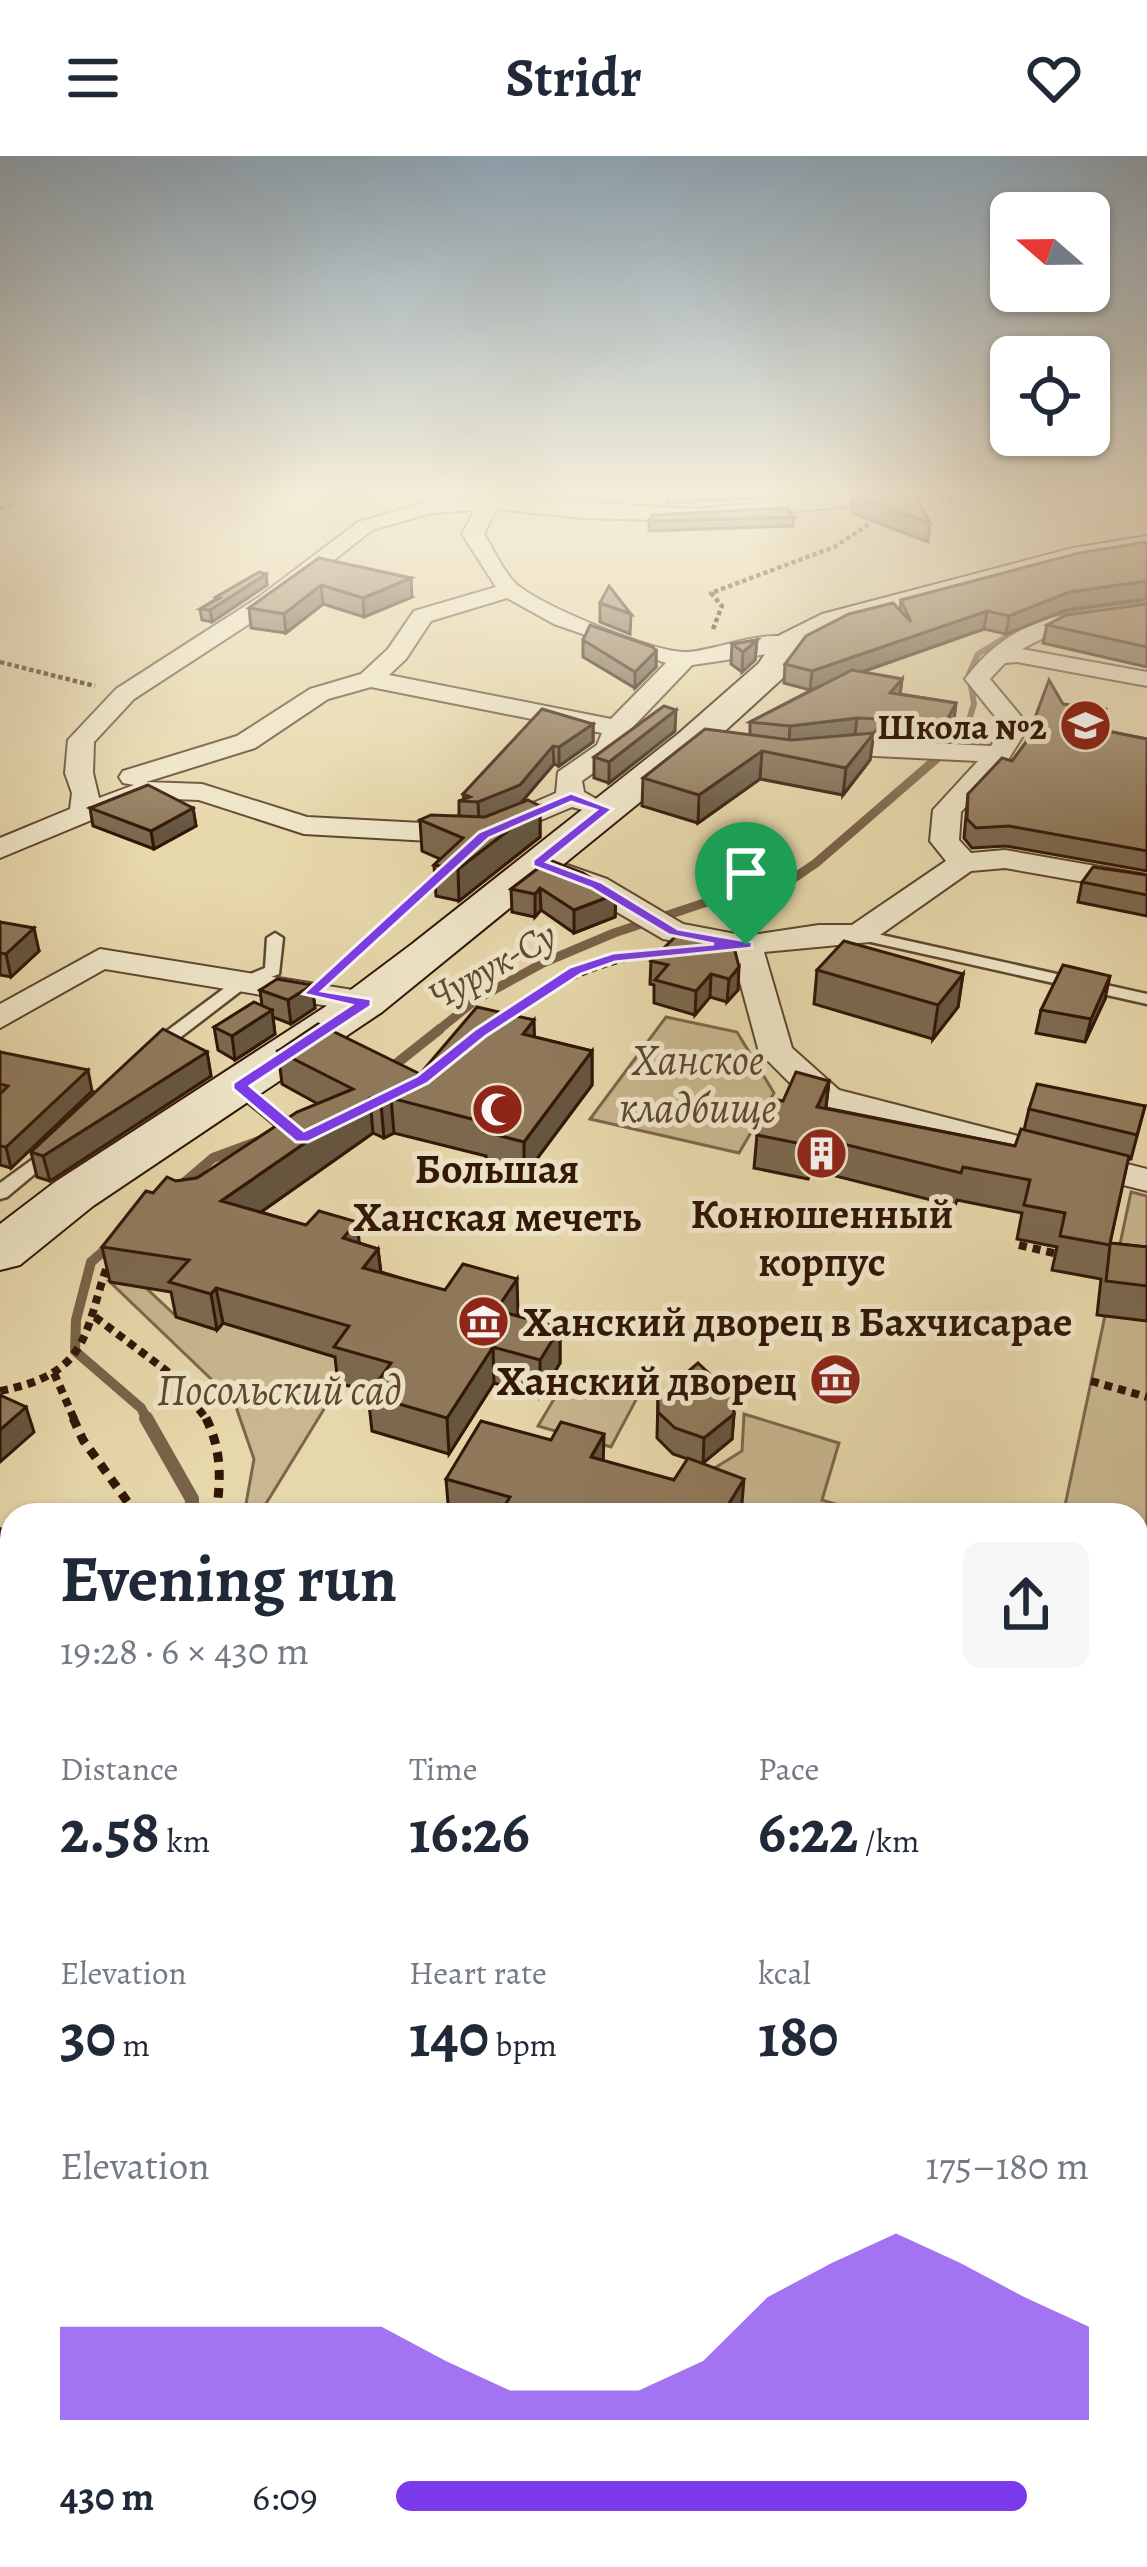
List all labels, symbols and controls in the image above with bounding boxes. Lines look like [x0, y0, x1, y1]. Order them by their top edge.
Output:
text: Stridr [505, 41, 642, 115]
icon: menu [60, 45, 126, 111]
icon: heart [1021, 45, 1087, 111]
north arrow [990, 192, 1110, 312]
map controls [990, 192, 1110, 456]
button: locate [990, 336, 1110, 456]
school or university icon: Школа №2 [1058, 698, 1114, 754]
place label: Школа №2 [877, 702, 1047, 751]
pin [695, 822, 797, 945]
icon: arrive [713, 840, 779, 906]
water label: Чурук-Су [419, 908, 565, 1022]
park label: Ханское кладбище [619, 1031, 777, 1136]
mosque icon: Большая Ханская мечеть [469, 1081, 525, 1137]
building icon: Конюшенный корпус [794, 1126, 850, 1182]
place label: Большая Ханская мечеть [353, 1140, 641, 1245]
place label: Конюшенный корпус [691, 1185, 953, 1290]
museum icon: Ханский дворец в Бахчисарае [456, 1293, 512, 1349]
place label: Ханский дворец в Бахчисарае [523, 1293, 1072, 1350]
place label: Ханский дворец [497, 1352, 797, 1409]
museum icon: Ханский дворец [808, 1352, 864, 1408]
park label: Посольский сад [157, 1361, 401, 1418]
text: Evening run [60, 1534, 397, 1624]
button: share [963, 1542, 1089, 1668]
text: 19:28 · 6 × 430 m [60, 1624, 309, 1677]
text: Distance [60, 1746, 178, 1791]
text: Time [409, 1746, 478, 1791]
text: Pace [758, 1746, 819, 1791]
text: 2.58 [60, 1791, 160, 1873]
text: 16:26 [409, 1791, 530, 1873]
text: 6:22 [758, 1791, 858, 1873]
text: km [160, 1818, 210, 1863]
text: /km [858, 1818, 920, 1863]
text: Elevation [60, 1950, 187, 1995]
text: Heart rate [409, 1950, 547, 1995]
text: kcal [758, 1950, 811, 1995]
text: 30 [60, 1995, 116, 2077]
text: 140 [409, 1995, 489, 2077]
text: 180 [758, 1995, 838, 2077]
text: m [116, 2022, 150, 2067]
text: bpm [489, 2022, 557, 2067]
text: Elevation [60, 2139, 210, 2192]
text: 175–180 m [926, 2139, 1089, 2192]
text: 430 m [60, 2470, 154, 2523]
text: 6:09 [252, 2470, 318, 2523]

